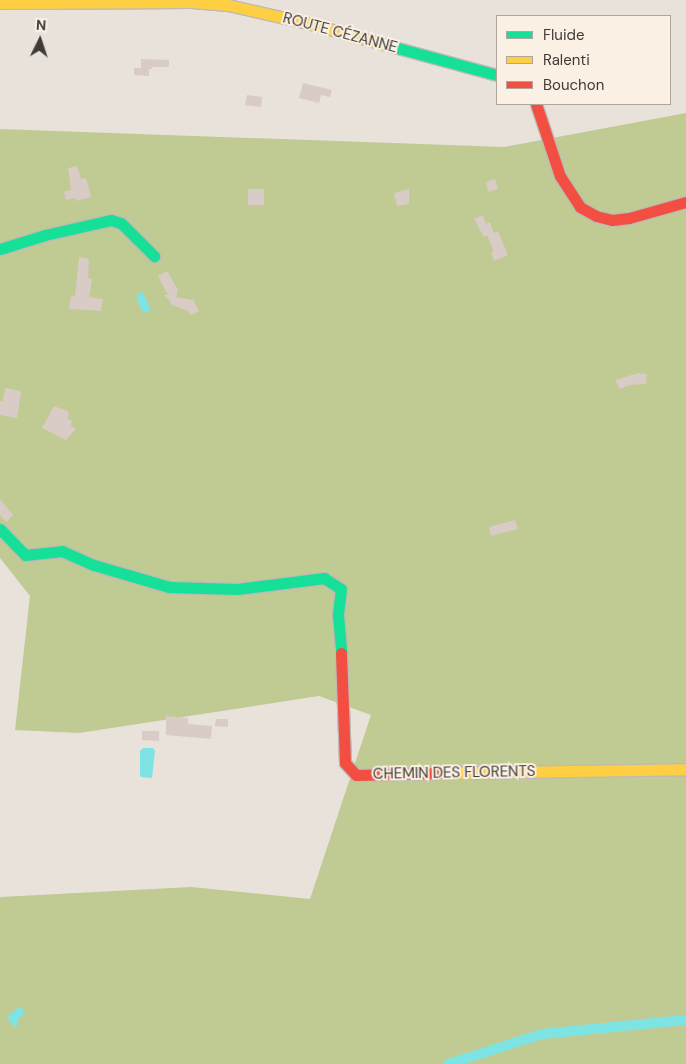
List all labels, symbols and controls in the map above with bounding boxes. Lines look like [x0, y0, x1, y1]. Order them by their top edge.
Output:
street label: ROUTE CÉZANNE [281, 9, 399, 57]
north arrow [15, 15, 65, 65]
legend [496, 15, 671, 105]
text: N [35, 16, 47, 34]
text: Fluide [543, 25, 585, 45]
text: Ralenti [543, 50, 590, 70]
text: Bouchon [543, 75, 604, 95]
street label: CHEMIN DES FLORENTS [373, 763, 535, 783]

